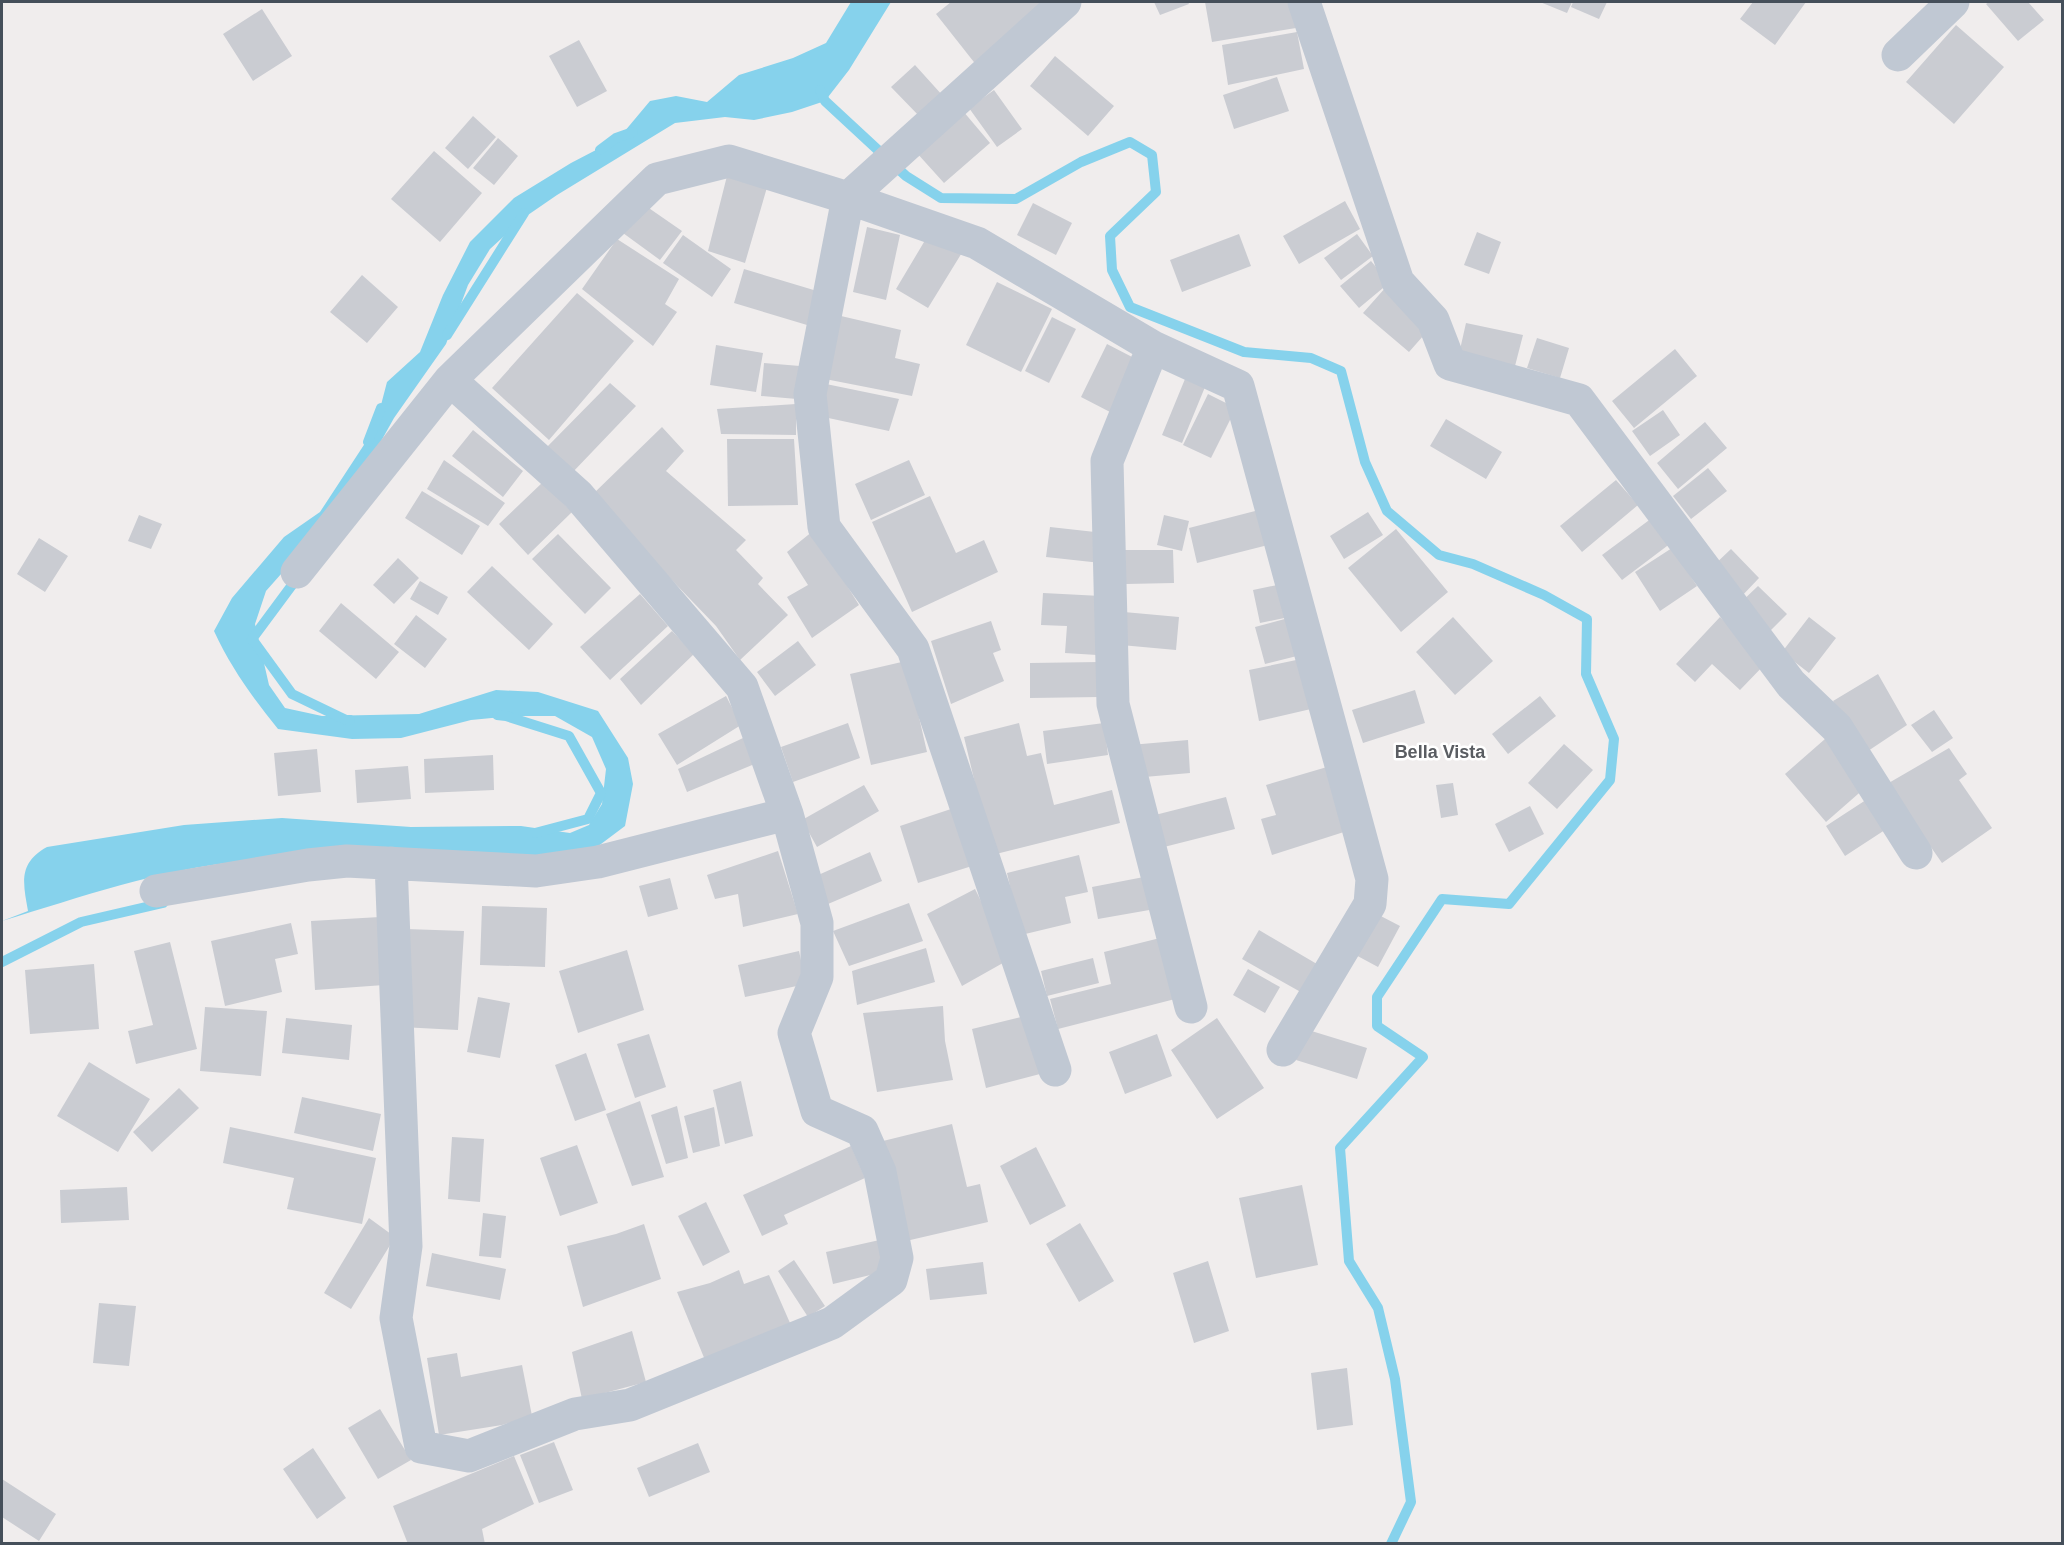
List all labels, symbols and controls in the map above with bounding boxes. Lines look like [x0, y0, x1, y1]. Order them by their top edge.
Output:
district label: Bella Vista [1395, 742, 1486, 762]

